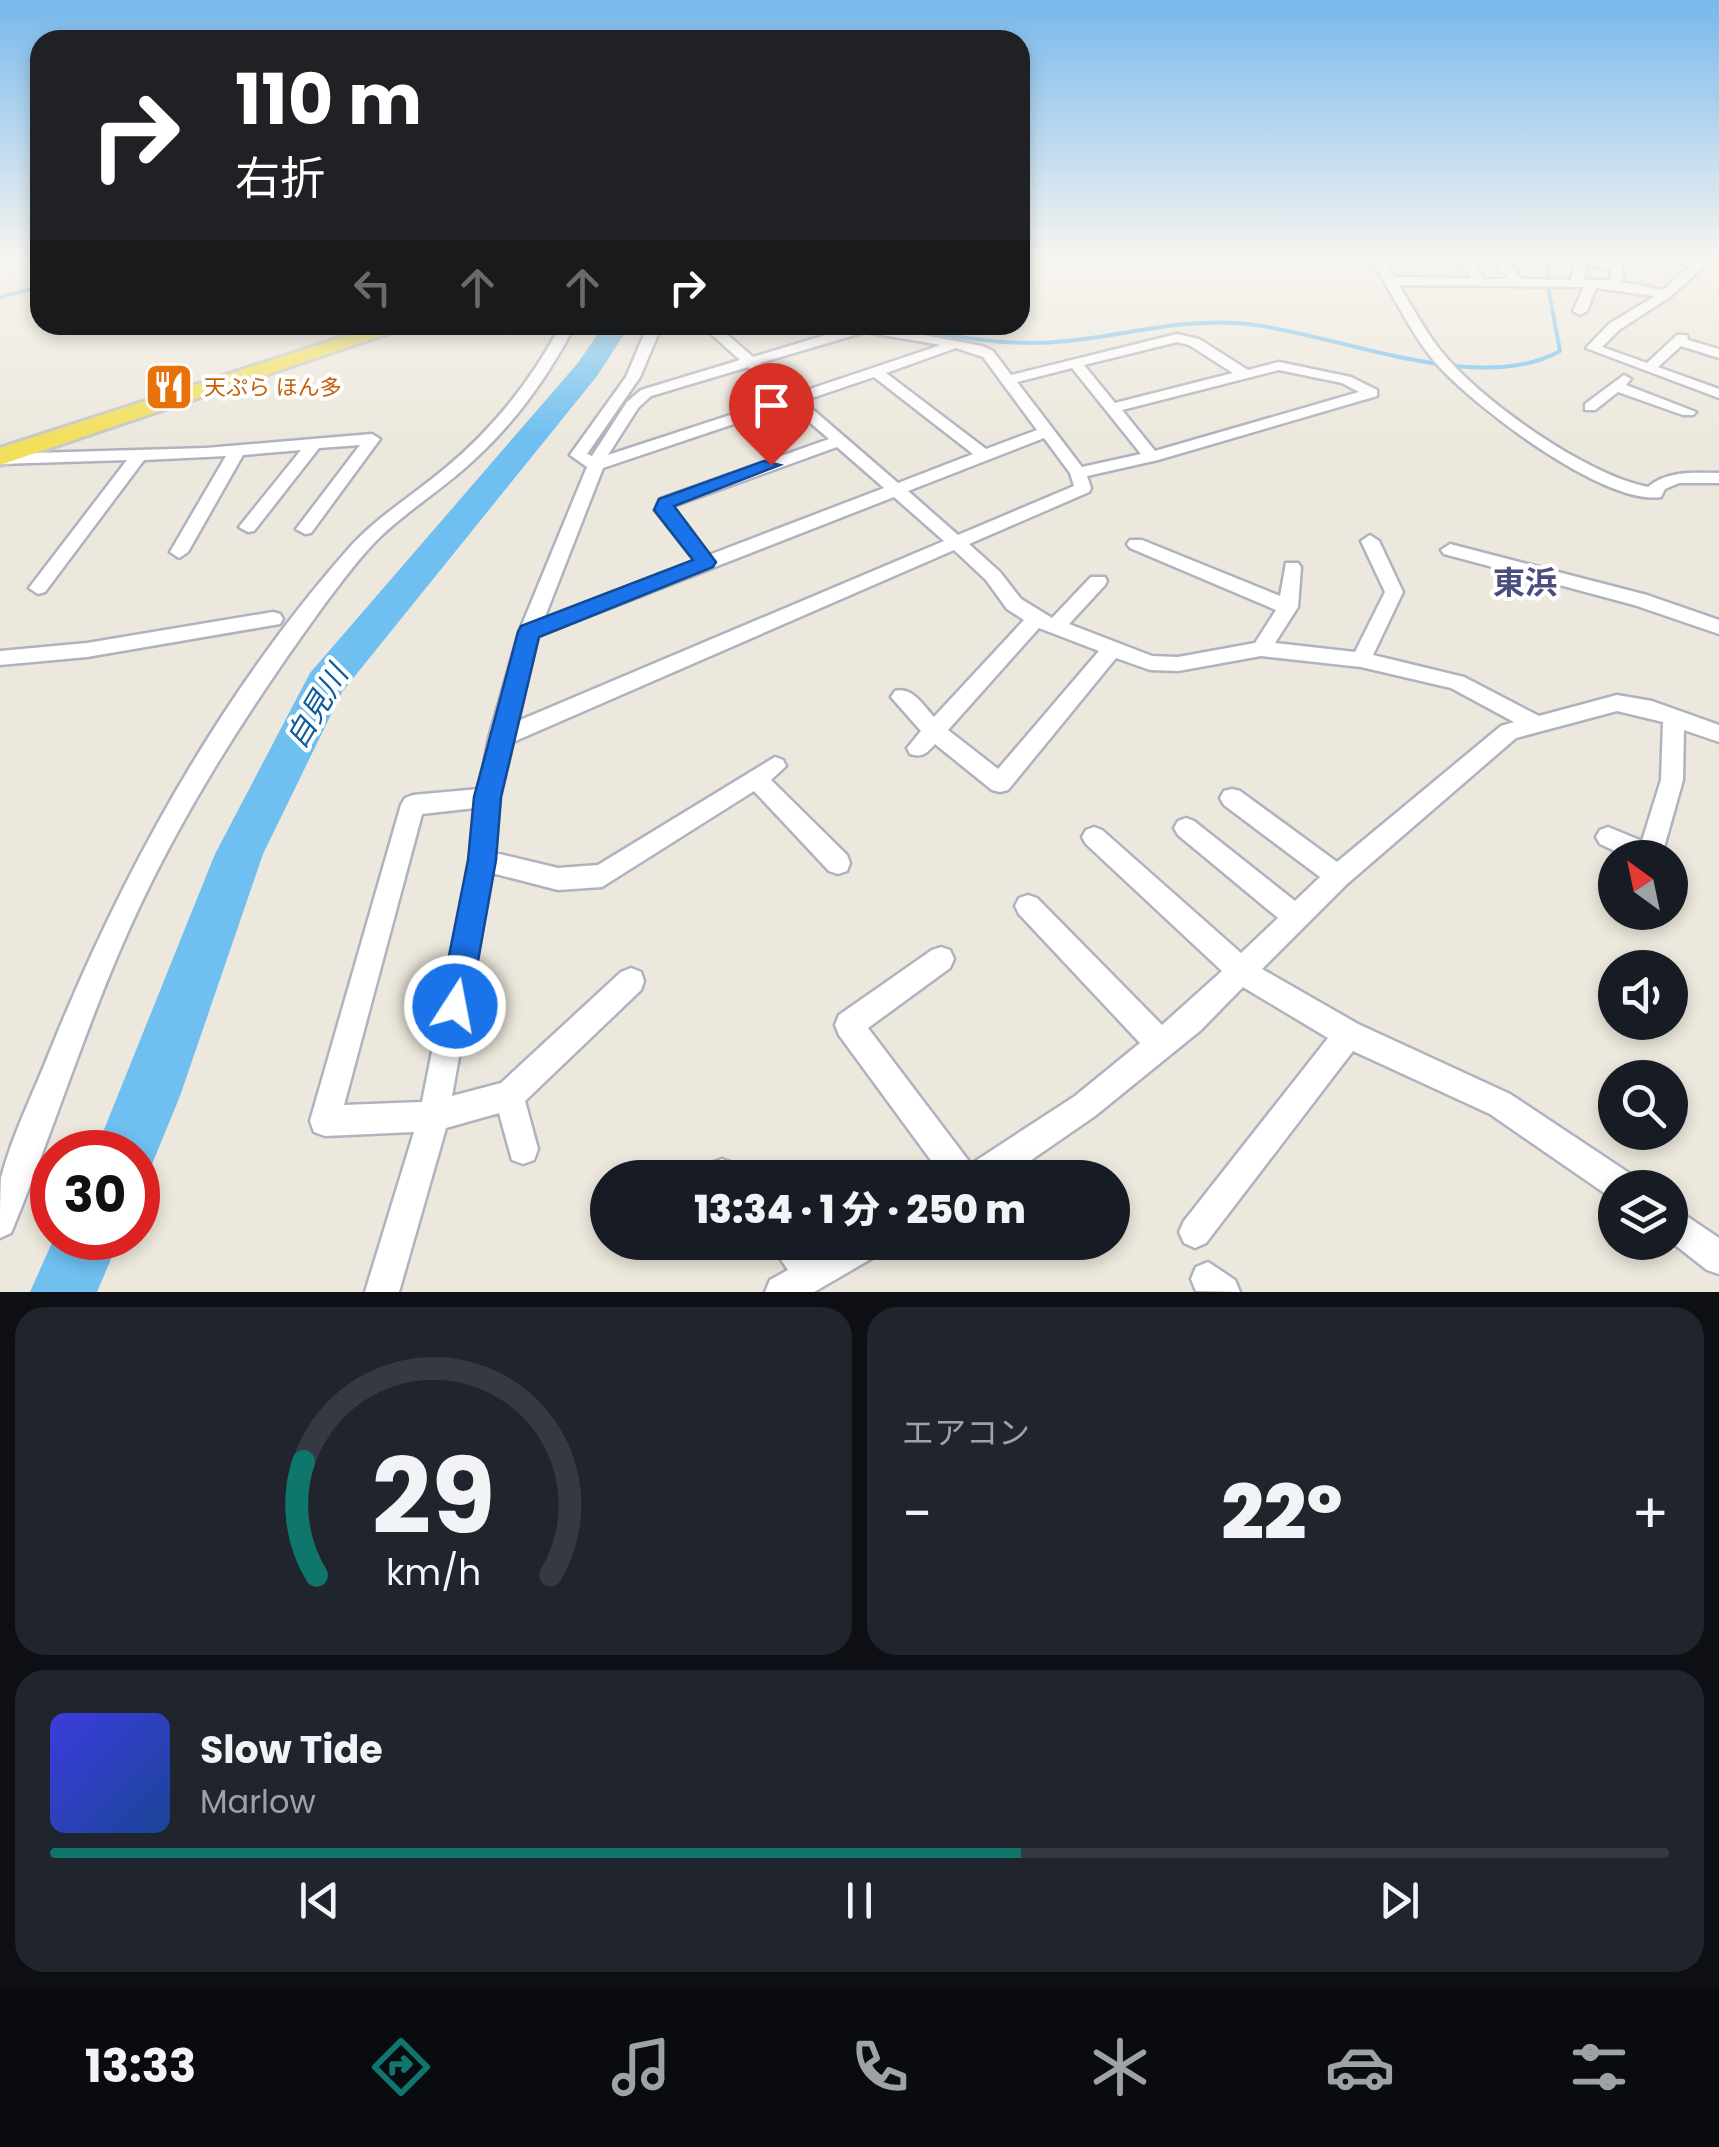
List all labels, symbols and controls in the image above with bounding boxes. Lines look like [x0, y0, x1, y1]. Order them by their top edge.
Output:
text: 110 m [235, 50, 422, 149]
icon: right [70, 70, 200, 200]
text: 右折 [235, 147, 325, 210]
icon: left [345, 260, 400, 315]
icon: ahead [450, 260, 505, 315]
icon: ahead [555, 260, 610, 315]
icon: right [660, 260, 715, 315]
restaurant icon: 天ぷら ほん多 [143, 361, 195, 413]
pin [729, 363, 814, 466]
place label: 天ぷら ほん多 [204, 372, 342, 403]
icon: arrive [744, 378, 799, 433]
district label: 東浜 [1493, 560, 1557, 605]
water label: 自見川 [275, 655, 360, 756]
north arrow [1598, 840, 1688, 930]
map controls [1598, 840, 1688, 1260]
button: sound [1598, 950, 1688, 1040]
position arrow [403, 954, 507, 1058]
button: search [1598, 1060, 1688, 1150]
speed limit sign: 30 [30, 1130, 160, 1260]
button: layers [1598, 1170, 1688, 1260]
text: 13:34 · 1 分 · 250 m [694, 1183, 1026, 1236]
text: エアコン [902, 1410, 1030, 1455]
text: 29 [372, 1424, 495, 1569]
text: 22° [1221, 1460, 1343, 1565]
text: − [902, 1475, 932, 1552]
text: + [1631, 1475, 1669, 1552]
text: km/h [386, 1547, 481, 1598]
text: Slow Tide [200, 1723, 383, 1776]
text: Marlow [200, 1779, 316, 1824]
icon: previous [292, 1873, 347, 1928]
icon: pause [832, 1873, 887, 1928]
icon: next [1372, 1873, 1427, 1928]
icon: directions [366, 2032, 436, 2102]
icon: music [606, 2032, 676, 2102]
icon: phone [845, 2032, 915, 2102]
icon: climate [1085, 2032, 1155, 2102]
icon: car [1325, 2032, 1395, 2102]
icon: filters [1564, 2032, 1634, 2102]
text: 13:33 [85, 2035, 196, 2098]

